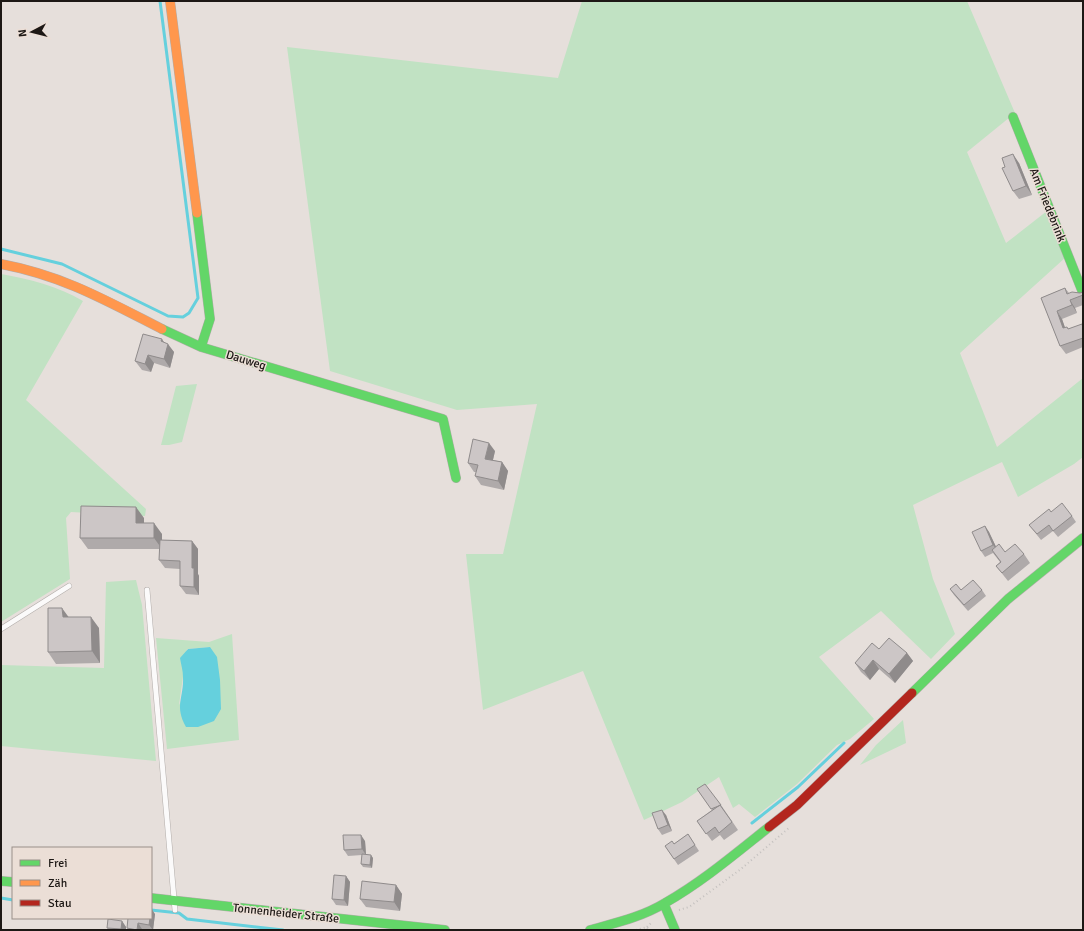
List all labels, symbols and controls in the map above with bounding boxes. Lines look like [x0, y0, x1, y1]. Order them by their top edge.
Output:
north arrow [12, 12, 52, 52]
text: N [16, 29, 29, 38]
street label: Am Friedebrink [1026, 166, 1069, 244]
street label: Dauweg [224, 347, 268, 374]
legend [12, 847, 152, 919]
text: Frei [48, 856, 67, 871]
text: Zäh [48, 876, 67, 891]
text: Stau [48, 896, 72, 911]
street label: Tonnenheider Straße [232, 900, 340, 927]

